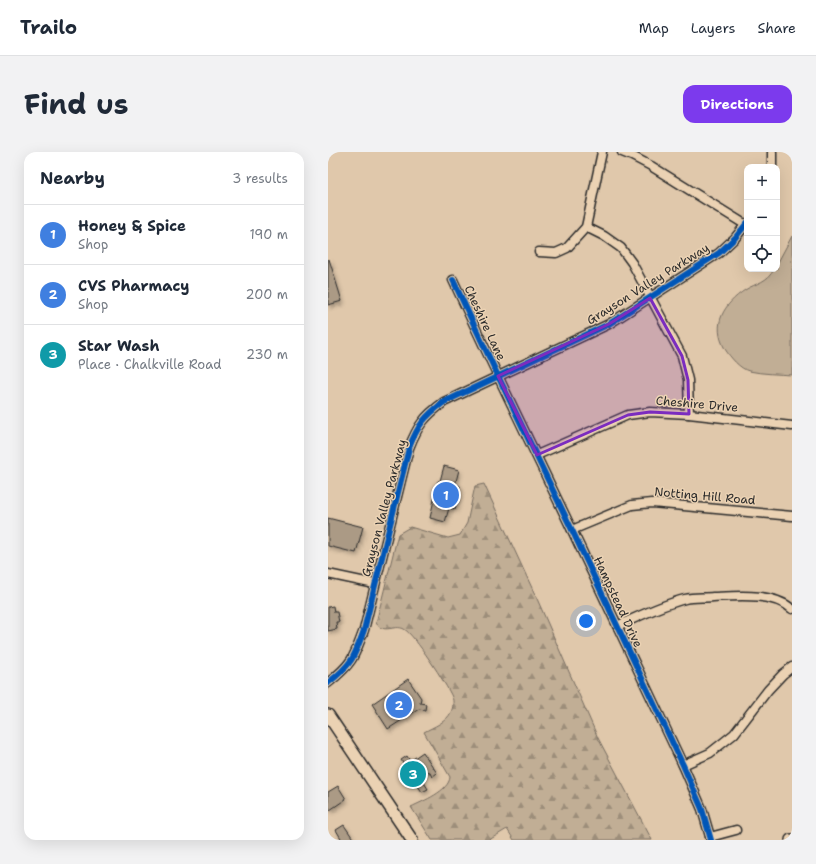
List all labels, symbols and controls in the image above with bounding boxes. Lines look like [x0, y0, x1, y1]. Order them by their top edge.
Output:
text: Trailo [20, 15, 77, 40]
text: Map [639, 19, 669, 37]
text: Layers [691, 19, 735, 37]
text: Share [757, 19, 796, 37]
text: Find us [24, 85, 129, 123]
button: Directions [683, 85, 792, 123]
map controls [744, 164, 780, 272]
button: + [744, 164, 780, 200]
text: Nearby [40, 167, 105, 189]
text: 3 results [232, 170, 288, 187]
button: − [744, 200, 780, 236]
text: Honey & Spice [78, 216, 186, 236]
text: 1 [50, 226, 56, 243]
text: 190 m [249, 226, 288, 243]
text: Shop [78, 236, 108, 253]
button: locate [744, 236, 780, 272]
street label: Grayson Valley Parkway [584, 240, 712, 328]
text: CVS Pharmacy [78, 276, 189, 296]
street label: Cheshire Lane [461, 283, 510, 363]
text: 2 [48, 286, 58, 303]
text: 200 m [246, 286, 288, 303]
text: Shop [78, 296, 108, 313]
text: Star Wash [78, 336, 159, 356]
text: 3 [48, 346, 58, 363]
text: 230 m [246, 346, 288, 363]
text: Place · Chalkville Road [78, 356, 221, 373]
street label: Cheshire Drive [655, 392, 739, 416]
street label: Grayson Valley Parkway [358, 437, 410, 578]
pin: 1 [433, 480, 459, 510]
street label: Notting Hill Road [654, 484, 757, 508]
street label: Hampstead Drive [590, 554, 646, 650]
your location [576, 611, 596, 631]
pin: 2 [386, 690, 412, 720]
pin: 3 [400, 759, 426, 789]

